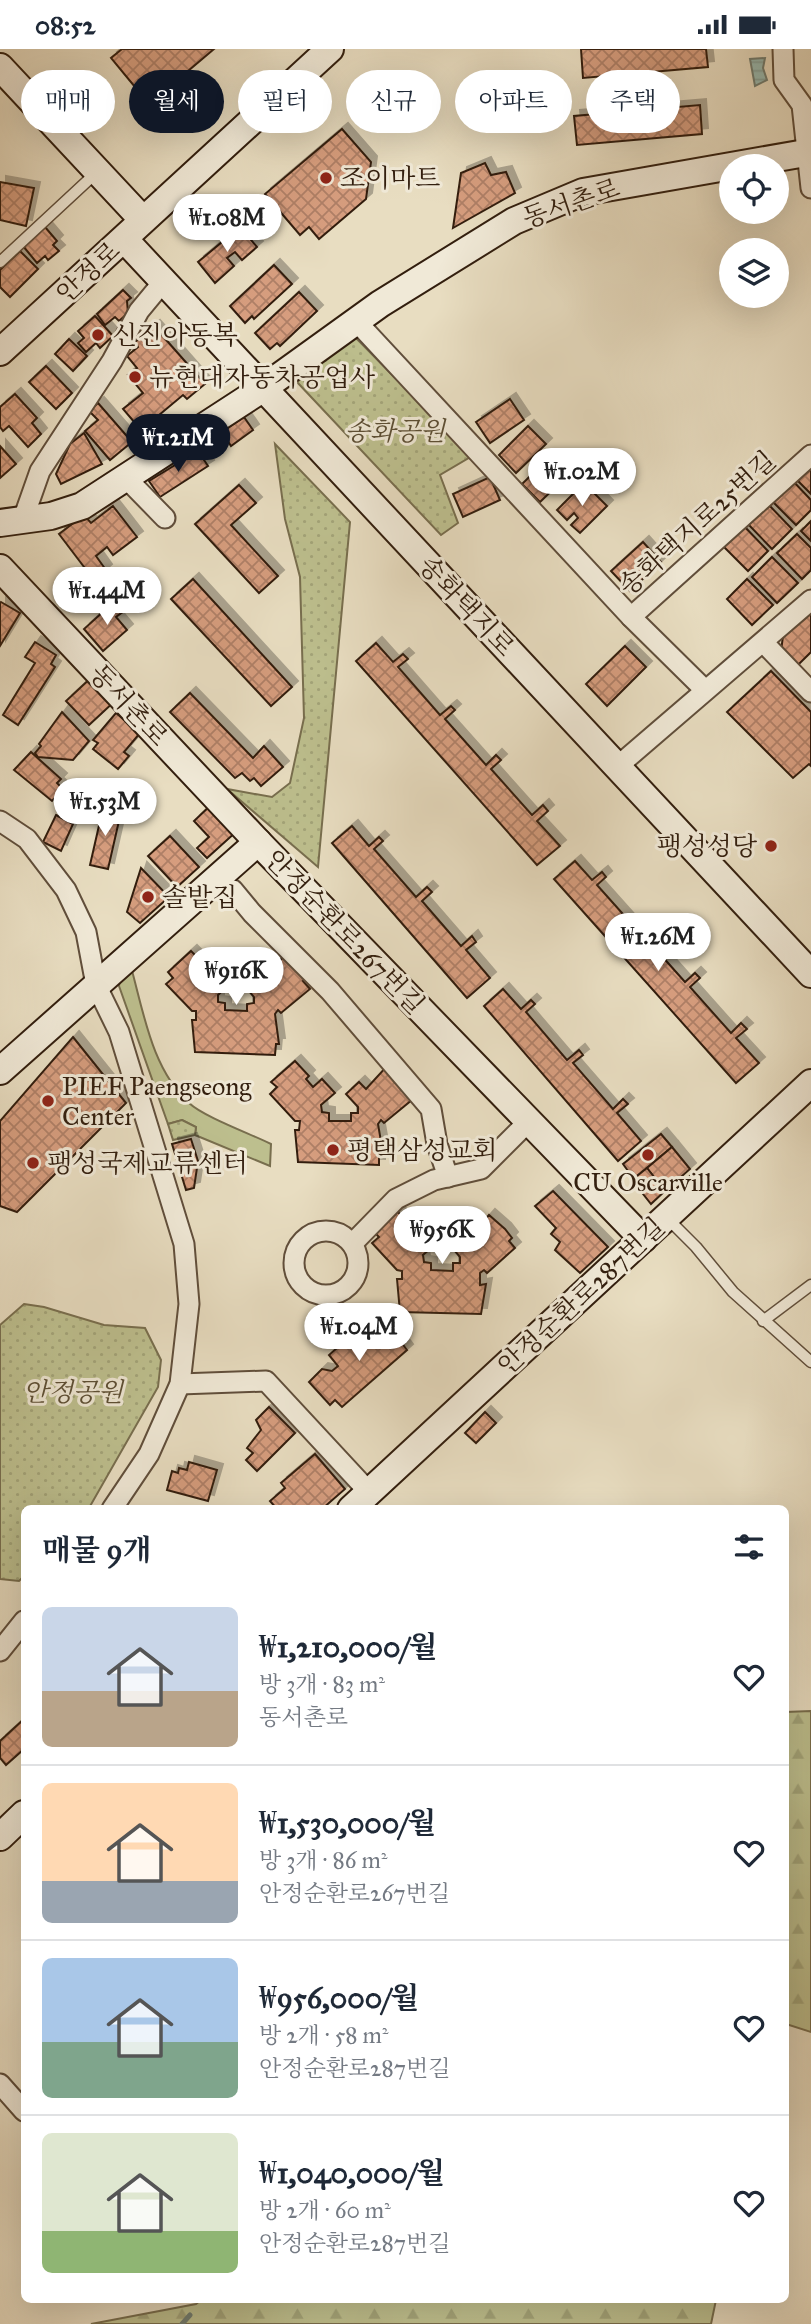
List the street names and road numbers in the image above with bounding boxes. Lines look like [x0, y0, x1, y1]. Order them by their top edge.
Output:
street label: 동서촌로 [518, 172, 624, 234]
street label: 안정로 [50, 235, 126, 309]
street label: 송화택지로25번길 [612, 444, 782, 602]
street label: 송화택지로 [412, 549, 522, 663]
street label: 동서촌로 [83, 657, 175, 753]
street label: 안정순환로267번길 [259, 843, 431, 1021]
street label: 안정순환로287번길 [491, 1211, 671, 1381]

